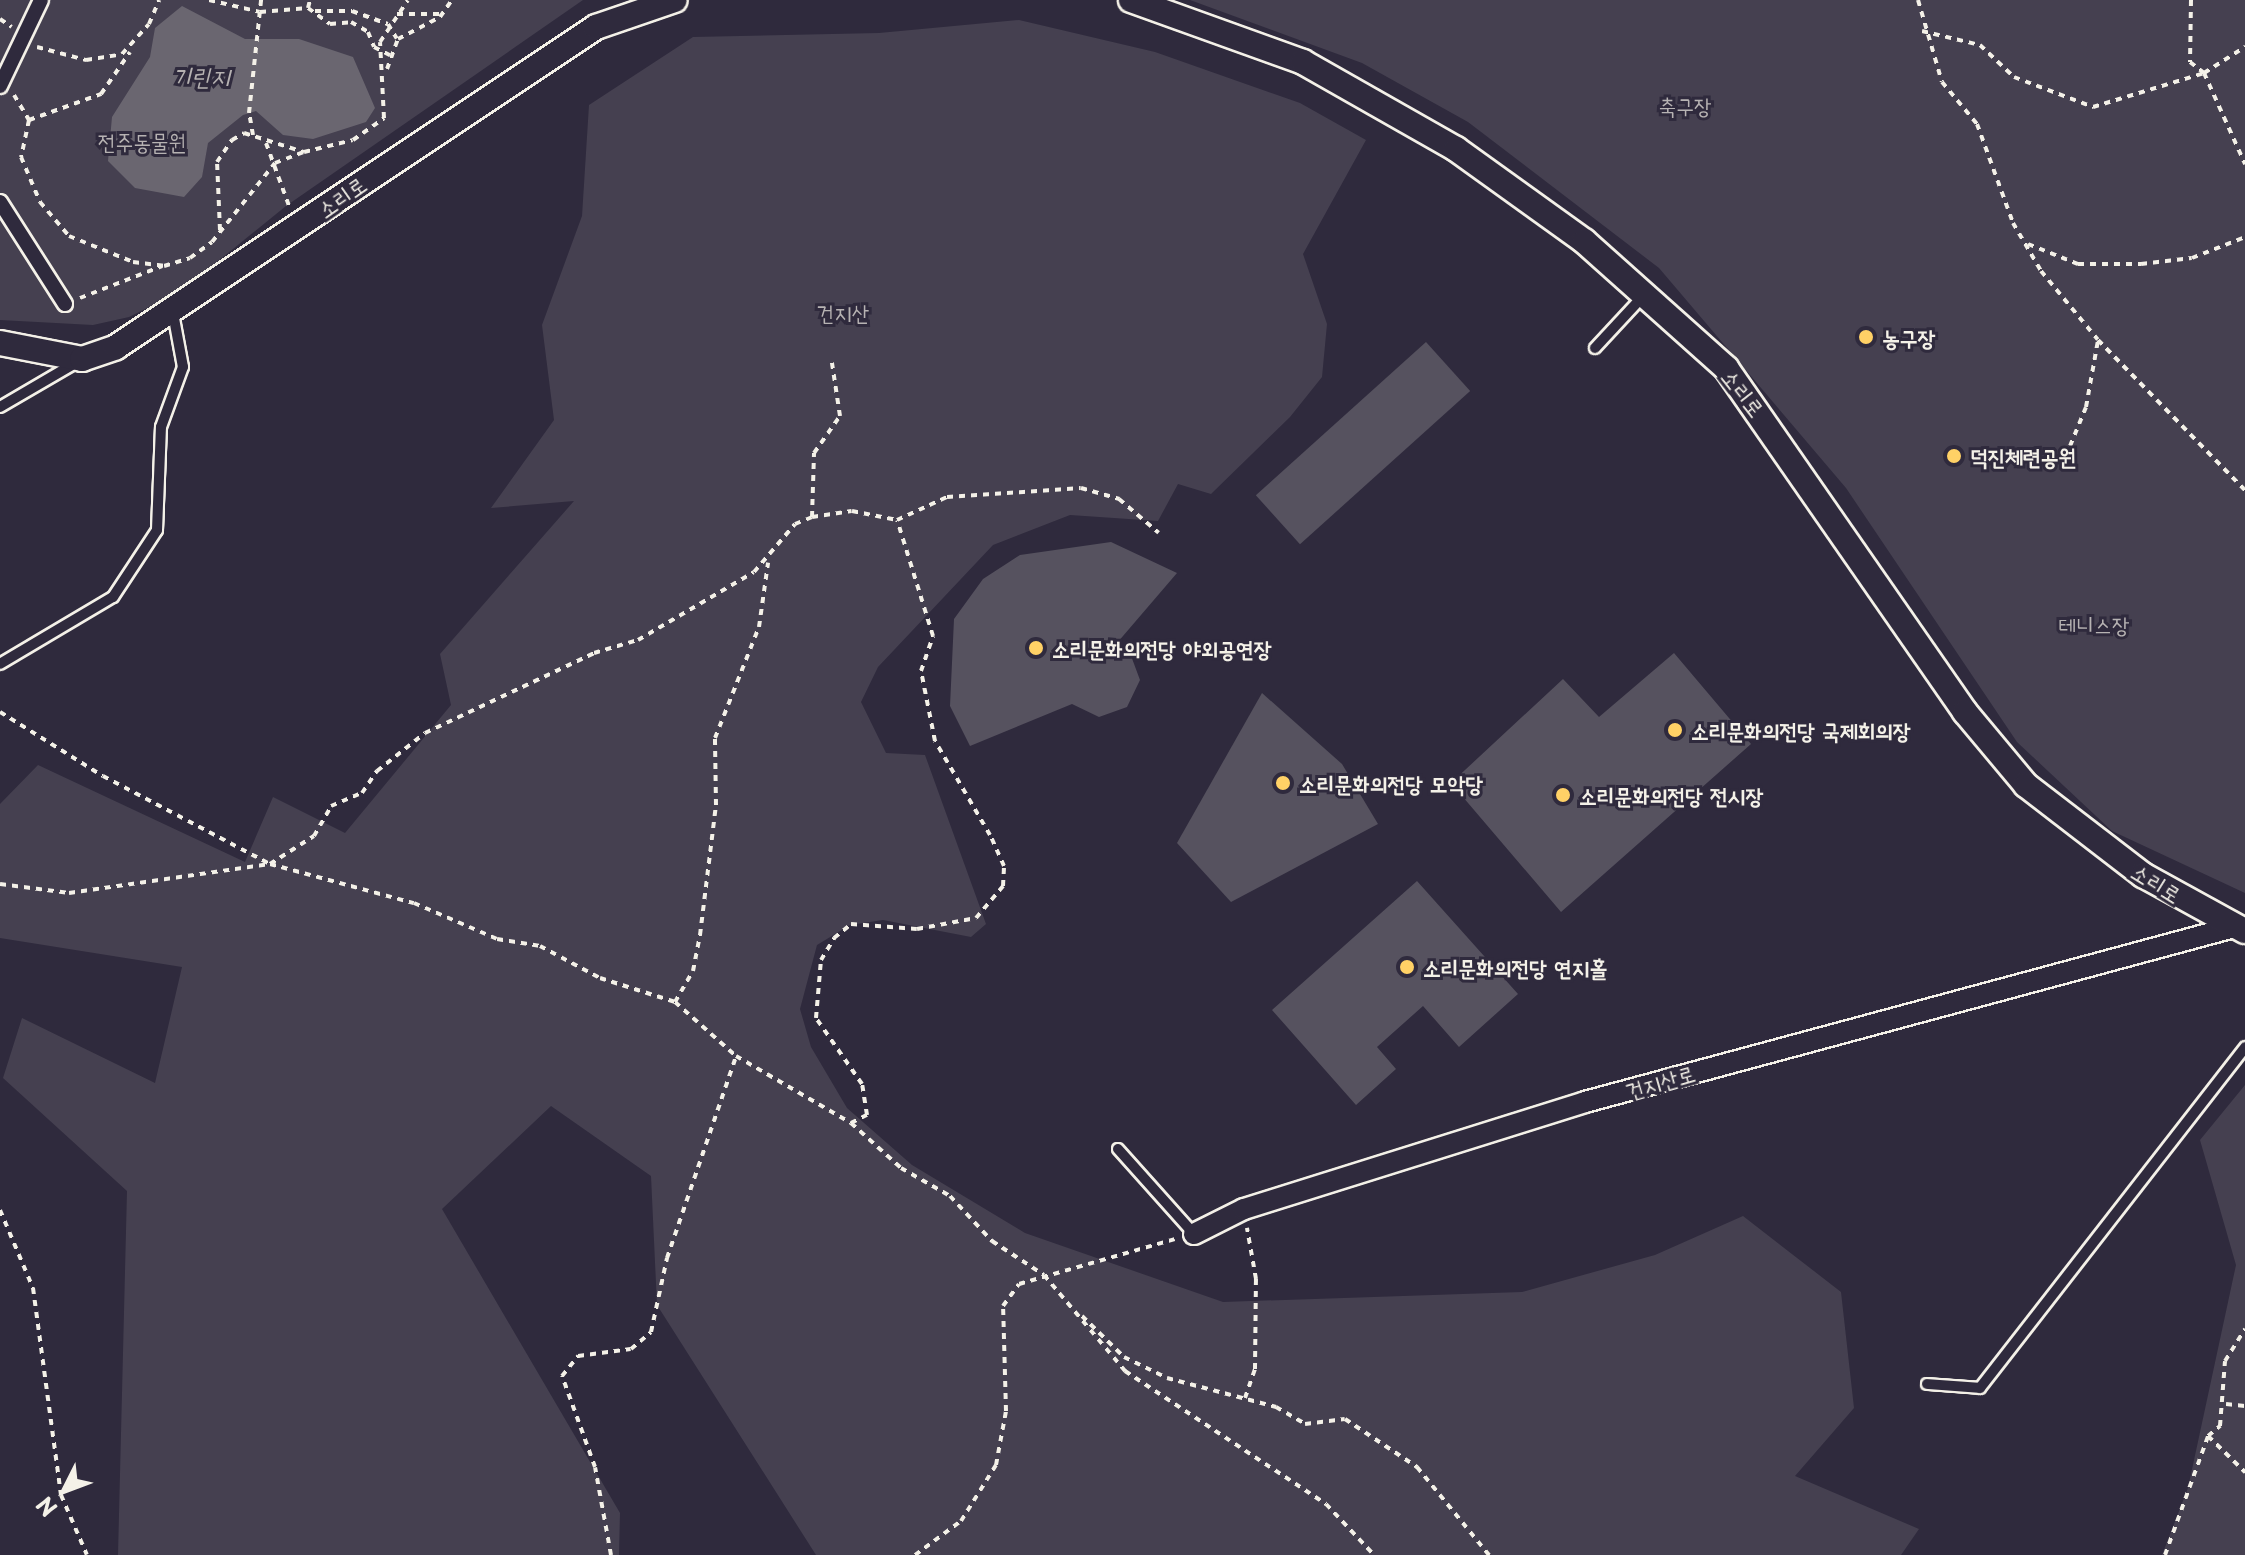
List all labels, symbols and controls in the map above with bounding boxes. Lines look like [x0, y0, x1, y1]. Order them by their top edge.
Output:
water label: 기린지 [172, 62, 230, 90]
park label: 축구장 [1658, 92, 1712, 118]
park label: 전주동물원 [98, 128, 186, 154]
street label: 소리로 [312, 170, 370, 222]
park label: 건지산 [816, 299, 870, 325]
place label: 농구장 [1882, 324, 1935, 350]
marker: 농구장 [1857, 328, 1875, 346]
street label: 소리로 [1717, 363, 1771, 421]
place label: 덕진체련공원 [1970, 443, 2076, 469]
marker: 덕진체련공원 [1945, 447, 1963, 465]
park label: 테니스장 [2059, 611, 2129, 637]
place label: 소리문화의전당 야외공연장 [1052, 635, 1271, 661]
marker: 소리문화의전당 야외공연장 [1027, 639, 1045, 657]
place label: 소리문화의전당 국제회의장 [1691, 717, 1910, 743]
marker: 소리문화의전당 국제회의장 [1666, 721, 1684, 739]
place label: 소리문화의전당 모악당 [1299, 770, 1483, 796]
marker: 소리문화의전당 모악당 [1274, 774, 1292, 792]
place label: 소리문화의전당 전시장 [1579, 782, 1763, 808]
marker: 소리문화의전당 전시장 [1554, 786, 1572, 804]
street label: 소리로 [2127, 857, 2187, 907]
place label: 소리문화의전당 연지홀 [1423, 954, 1607, 980]
marker: 소리문화의전당 연지홀 [1398, 958, 1416, 976]
street label: 건지산로 [1622, 1059, 1698, 1103]
north arrow [24, 1451, 104, 1531]
text: N [28, 1490, 64, 1525]

